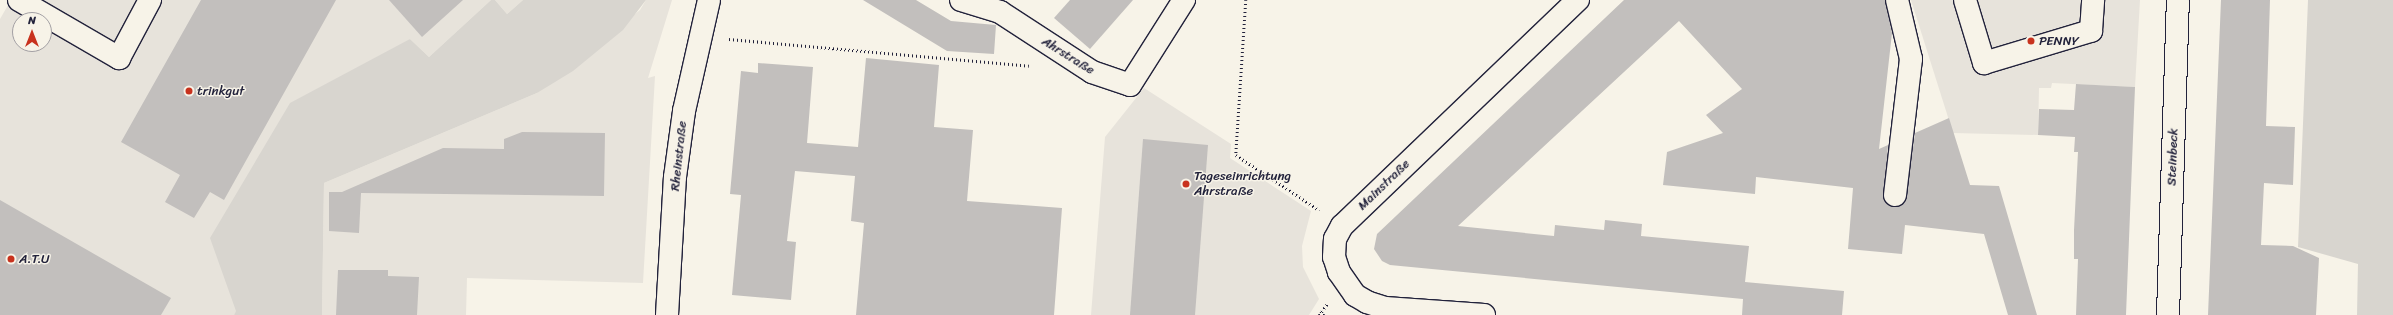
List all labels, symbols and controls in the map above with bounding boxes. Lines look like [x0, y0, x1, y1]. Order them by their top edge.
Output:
text: N [28, 11, 36, 30]
north arrow [12, 12, 52, 52]
place label: PENNY [2039, 33, 2079, 49]
street label: Ahrstraße [1039, 34, 1097, 78]
marker: PENNY [2026, 36, 2036, 46]
place label: trinkgut [197, 83, 244, 99]
marker: trinkgut [184, 86, 194, 96]
street label: Rheinstraße [668, 120, 690, 192]
street label: Steinbeck [2164, 128, 2182, 186]
street label: Mainstraße [1355, 156, 1413, 214]
place label: Tageseinrichtung Ahrstraße [1194, 169, 1291, 200]
marker: Tageseinrichtung Ahrstraße [1181, 179, 1191, 189]
place label: A.T.U [19, 251, 50, 267]
marker: A.T.U [6, 254, 16, 264]

